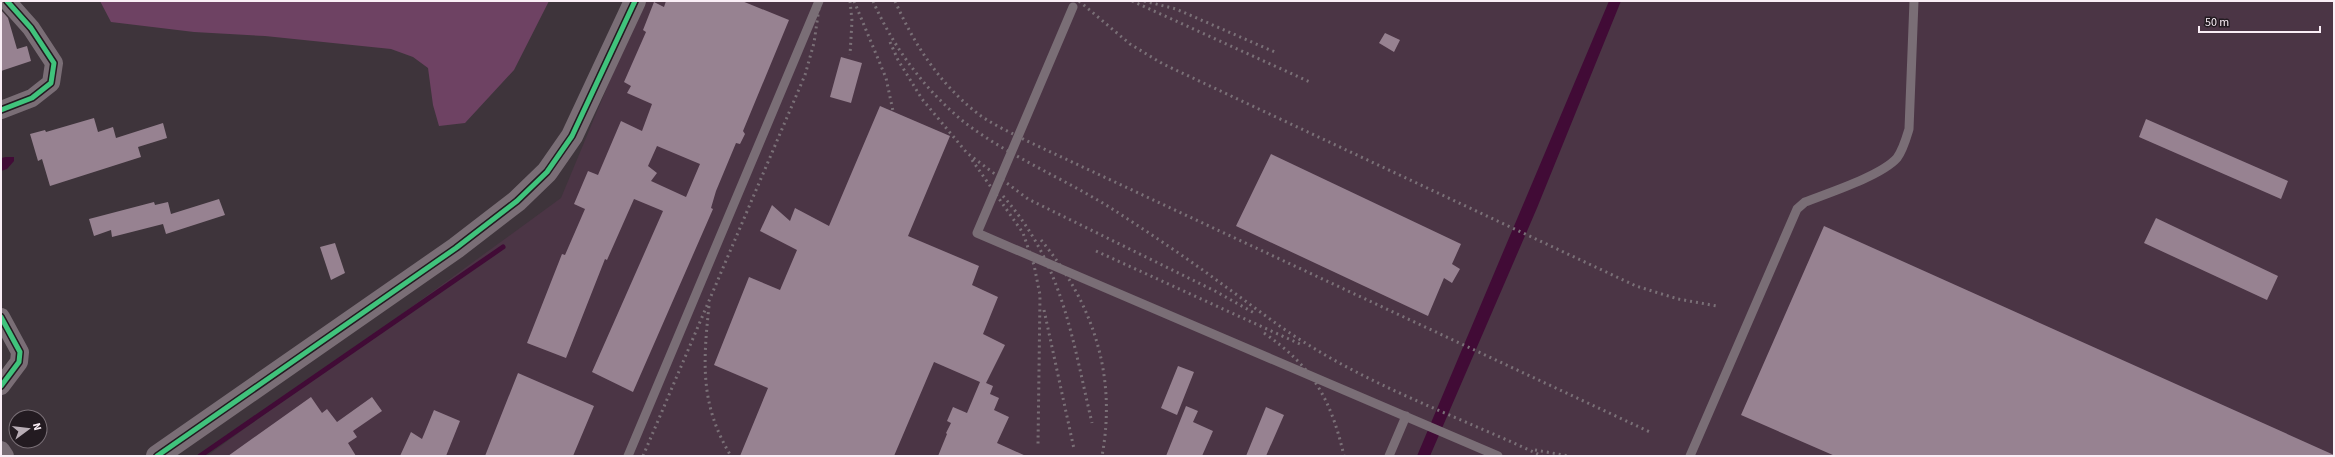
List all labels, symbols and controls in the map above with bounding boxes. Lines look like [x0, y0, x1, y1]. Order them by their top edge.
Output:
scale bar [2199, 8, 2320, 34]
text: 50 m [2205, 14, 2229, 31]
north arrow [8, 409, 48, 449]
text: N [29, 421, 45, 432]

